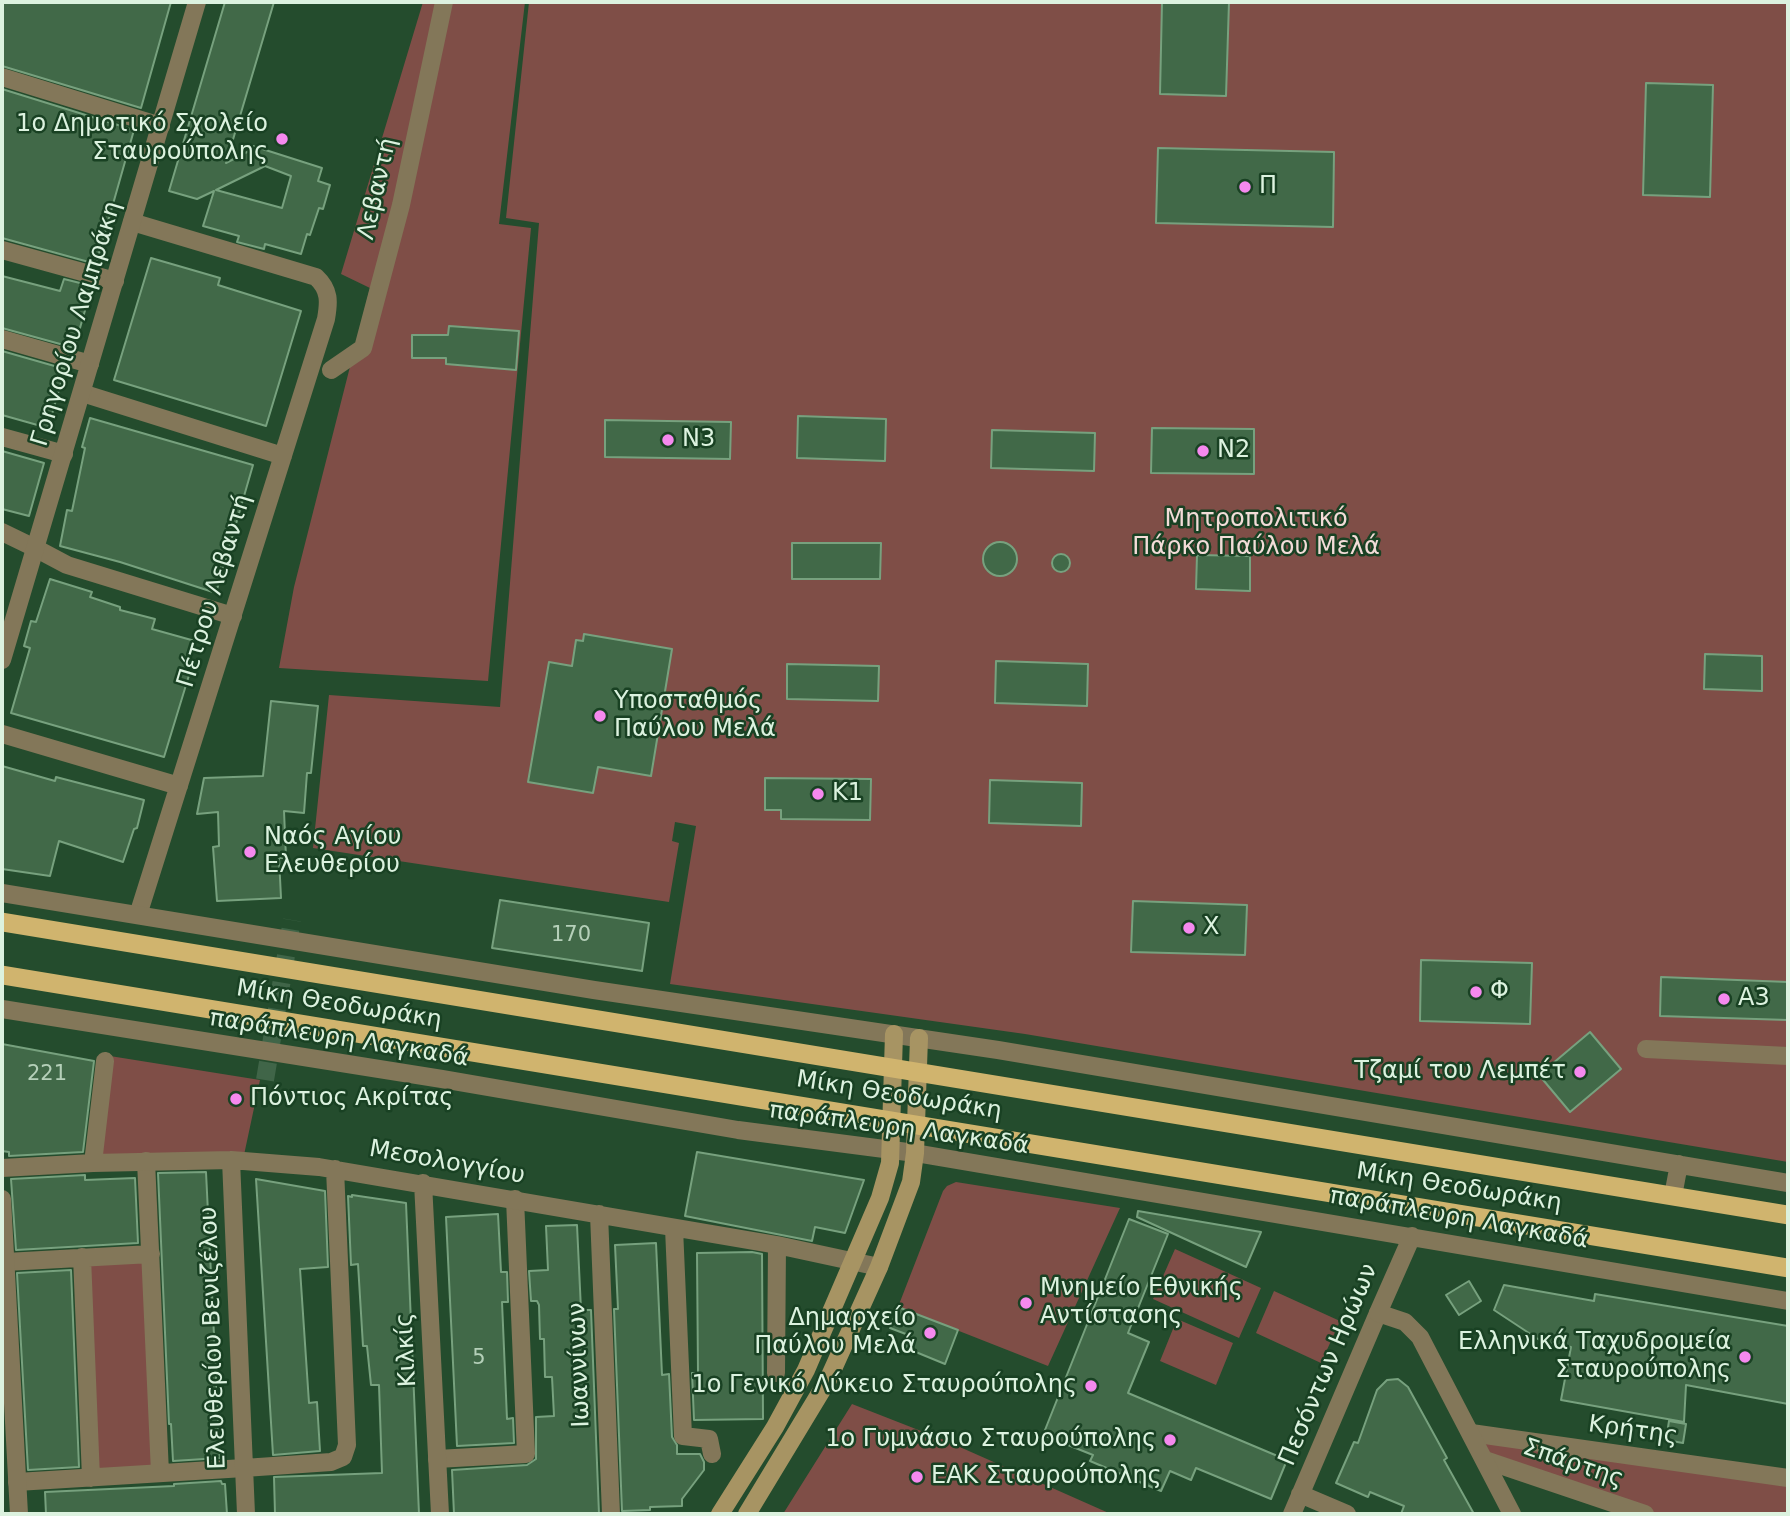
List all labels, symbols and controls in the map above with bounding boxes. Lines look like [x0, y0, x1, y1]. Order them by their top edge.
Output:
place label: 1ο Δημοτικό Σχολείο Σταυρούπολης [16, 111, 268, 167]
marker: 1ο Δημοτικό Σχολείο Σταυρούπολης [274, 131, 290, 147]
street label: Λεβαντή [352, 135, 404, 243]
place label: Π [1259, 173, 1277, 201]
marker: Π [1237, 179, 1253, 195]
street label: Γρηγορίου Λαμπράκη [26, 198, 128, 450]
place label: Ν3 [682, 426, 715, 454]
marker: Ν3 [660, 432, 676, 448]
place label: Ν2 [1217, 437, 1250, 465]
marker: Ν2 [1195, 443, 1211, 459]
street label: Πέτρου Λεβαντή [172, 491, 258, 691]
park label: Μητροπολιτικό Πάρκο Παύλου Μελά [1132, 506, 1380, 562]
place label: Υποσταθμός Παύλου Μελά [614, 688, 776, 744]
marker: Υποσταθμός Παύλου Μελά [592, 708, 608, 724]
place label: Κ1 [832, 780, 863, 808]
marker: Κ1 [810, 786, 826, 802]
place label: Ναός Αγίου Ελευθερίου [264, 824, 401, 880]
marker: Ναός Αγίου Ελευθερίου [242, 844, 258, 860]
place label: Χ [1203, 914, 1219, 942]
marker: Χ [1181, 920, 1197, 936]
house number: 170 [551, 923, 591, 949]
street label: Μίκη Θεοδωράκη [234, 975, 444, 1035]
place label: Φ [1490, 978, 1509, 1006]
marker: Φ [1468, 984, 1484, 1000]
place label: Α3 [1738, 985, 1770, 1013]
marker: Α3 [1716, 991, 1732, 1007]
street label: παράπλευρη Λαγκαδά [207, 1004, 471, 1074]
place label: Τζαμί του Λεμπέτ [1354, 1058, 1566, 1086]
house number: 221 [27, 1062, 67, 1088]
marker: Τζαμί του Λεμπέτ [1572, 1064, 1588, 1080]
street label: Μίκη Θεοδωράκη [794, 1066, 1004, 1126]
place label: Πόντιος Ακρίτας [250, 1085, 453, 1113]
marker: Πόντιος Ακρίτας [228, 1091, 244, 1107]
street label: παράπλευρη Λαγκαδά [767, 1097, 1031, 1161]
street label: Μεσολογγίου [367, 1135, 527, 1191]
street label: Μίκη Θεοδωράκη [1354, 1158, 1564, 1218]
street label: παράπλευρη Λαγκαδά [1328, 1182, 1590, 1256]
street label: Ελευθερίου Βενιζέλου [195, 1206, 233, 1470]
street label: Πεσόντων Ηρώων [1273, 1260, 1385, 1470]
place label: Μνημείο Εθνικής Αντίστασης [1040, 1275, 1243, 1331]
marker: Μνημείο Εθνικής Αντίστασης [1018, 1295, 1034, 1311]
street label: Ιωαννίνων [563, 1302, 597, 1428]
place label: Δημαρχείο Παύλου Μελά [754, 1305, 916, 1361]
street label: Κιλκίς [391, 1312, 423, 1388]
marker: Δημαρχείο Παύλου Μελά [922, 1325, 938, 1341]
place label: Ελληνικά Ταχυδρομεία Σταυρούπολης [1458, 1329, 1731, 1385]
house number: 5 [472, 1346, 486, 1372]
marker: Ελληνικά Ταχυδρομεία Σταυρούπολης [1737, 1349, 1753, 1365]
place label: 1ο Γενικό Λύκειο Σταυρούπολης [691, 1372, 1077, 1400]
marker: 1ο Γενικό Λύκειο Σταυρούπολης [1083, 1378, 1099, 1394]
street label: Κρήτης [1586, 1410, 1680, 1452]
place label: 1ο Γυμνάσιο Σταυρούπολης [825, 1426, 1156, 1454]
marker: 1ο Γυμνάσιο Σταυρούπολης [1162, 1432, 1178, 1448]
street label: Σπάρτης [1519, 1433, 1627, 1495]
place label: EAK Σταυρούπολης [931, 1463, 1162, 1491]
marker: EAK Σταυρούπολης [909, 1469, 925, 1485]

